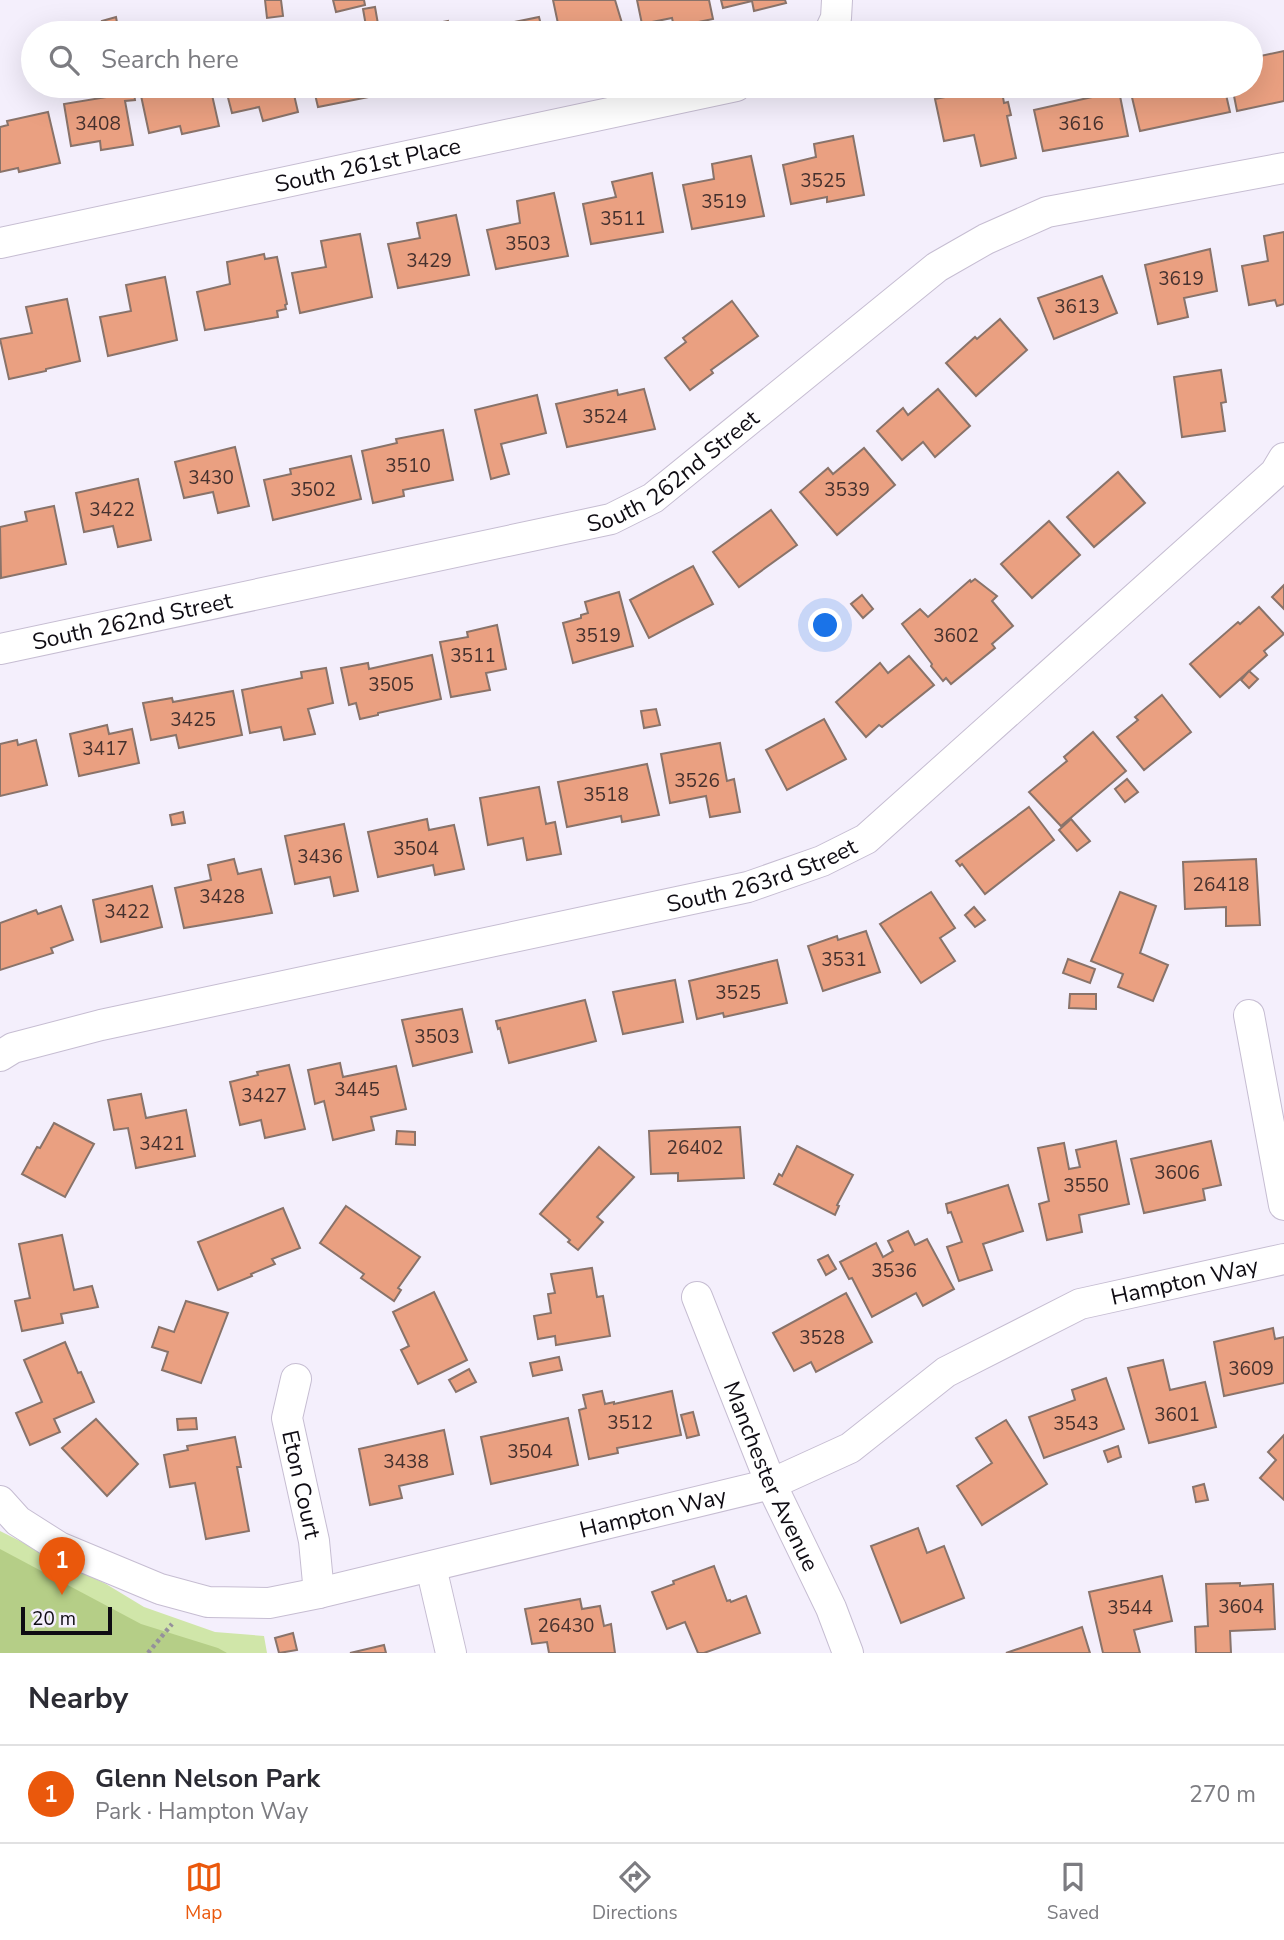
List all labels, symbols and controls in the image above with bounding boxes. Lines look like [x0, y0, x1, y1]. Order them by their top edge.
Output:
search box [21, 21, 1263, 98]
icon: search [45, 41, 83, 79]
text: Search here [101, 42, 239, 77]
house number: 3408 [75, 111, 121, 137]
house number: 3616 [1058, 111, 1104, 137]
street label: South 261st Place [272, 130, 464, 200]
house number: 3525 [800, 168, 846, 194]
house number: 3519 [701, 189, 747, 215]
house number: 3511 [600, 206, 646, 232]
house number: 3503 [505, 231, 551, 257]
house number: 3429 [406, 248, 452, 274]
house number: 3619 [1158, 266, 1204, 292]
house number: 3613 [1054, 294, 1100, 320]
street label: South 262nd Street [584, 402, 766, 540]
house number: 3524 [582, 404, 628, 430]
house number: 3510 [385, 453, 431, 479]
house number: 3430 [188, 465, 234, 491]
house number: 3502 [290, 477, 336, 503]
house number: 3539 [824, 477, 870, 503]
house number: 3422 [89, 497, 135, 523]
street label: South 262nd Street [29, 585, 236, 658]
your location [808, 608, 842, 642]
house number: 3519 [575, 623, 621, 649]
house number: 3602 [933, 623, 979, 649]
house number: 3511 [450, 643, 496, 669]
house number: 3505 [368, 672, 414, 698]
house number: 3425 [170, 707, 216, 733]
house number: 3417 [82, 736, 128, 762]
house number: 3526 [674, 768, 720, 794]
house number: 3518 [583, 782, 629, 808]
street label: South 263rd Street [664, 831, 863, 920]
house number: 3504 [393, 836, 439, 862]
house number: 3436 [297, 844, 343, 870]
house number: 26418 [1192, 872, 1250, 898]
house number: 3428 [199, 884, 245, 910]
house number: 3422 [104, 899, 150, 925]
house number: 3531 [821, 947, 867, 973]
house number: 3525 [715, 980, 761, 1006]
house number: 3503 [414, 1024, 460, 1050]
house number: 3445 [334, 1077, 380, 1103]
house number: 3427 [241, 1083, 287, 1109]
house number: 3421 [139, 1131, 185, 1157]
house number: 26402 [666, 1135, 724, 1161]
house number: 3606 [1154, 1160, 1200, 1186]
house number: 3550 [1063, 1173, 1109, 1199]
street label: Hampton Way [1108, 1250, 1261, 1313]
house number: 3536 [871, 1258, 917, 1284]
house number: 3528 [799, 1325, 845, 1351]
house number: 3609 [1228, 1356, 1274, 1382]
street label: Manchester Avenue [716, 1377, 826, 1577]
house number: 3601 [1154, 1402, 1200, 1428]
house number: 3512 [607, 1410, 653, 1436]
house number: 3543 [1053, 1411, 1099, 1437]
street label: Eton Court [274, 1427, 328, 1543]
house number: 3504 [507, 1439, 553, 1465]
house number: 3438 [383, 1449, 429, 1475]
street label: Hampton Way [576, 1480, 730, 1546]
pin: 1 [39, 1537, 85, 1595]
house number: 3604 [1218, 1594, 1264, 1620]
house number: 3544 [1107, 1595, 1153, 1621]
scale bar [21, 1604, 112, 1636]
text: 20 m [32, 1606, 76, 1632]
house number: 26430 [537, 1613, 595, 1639]
text: Nearby [28, 1678, 128, 1719]
text: Glenn Nelson Park [95, 1761, 320, 1796]
text: 1 [44, 1779, 58, 1810]
text: 270 m [1189, 1779, 1256, 1810]
text: Park · Hampton Way [95, 1796, 308, 1827]
tab: Map [185, 1858, 223, 1926]
tab: Directions [592, 1858, 678, 1926]
tab: Saved [1047, 1858, 1099, 1926]

